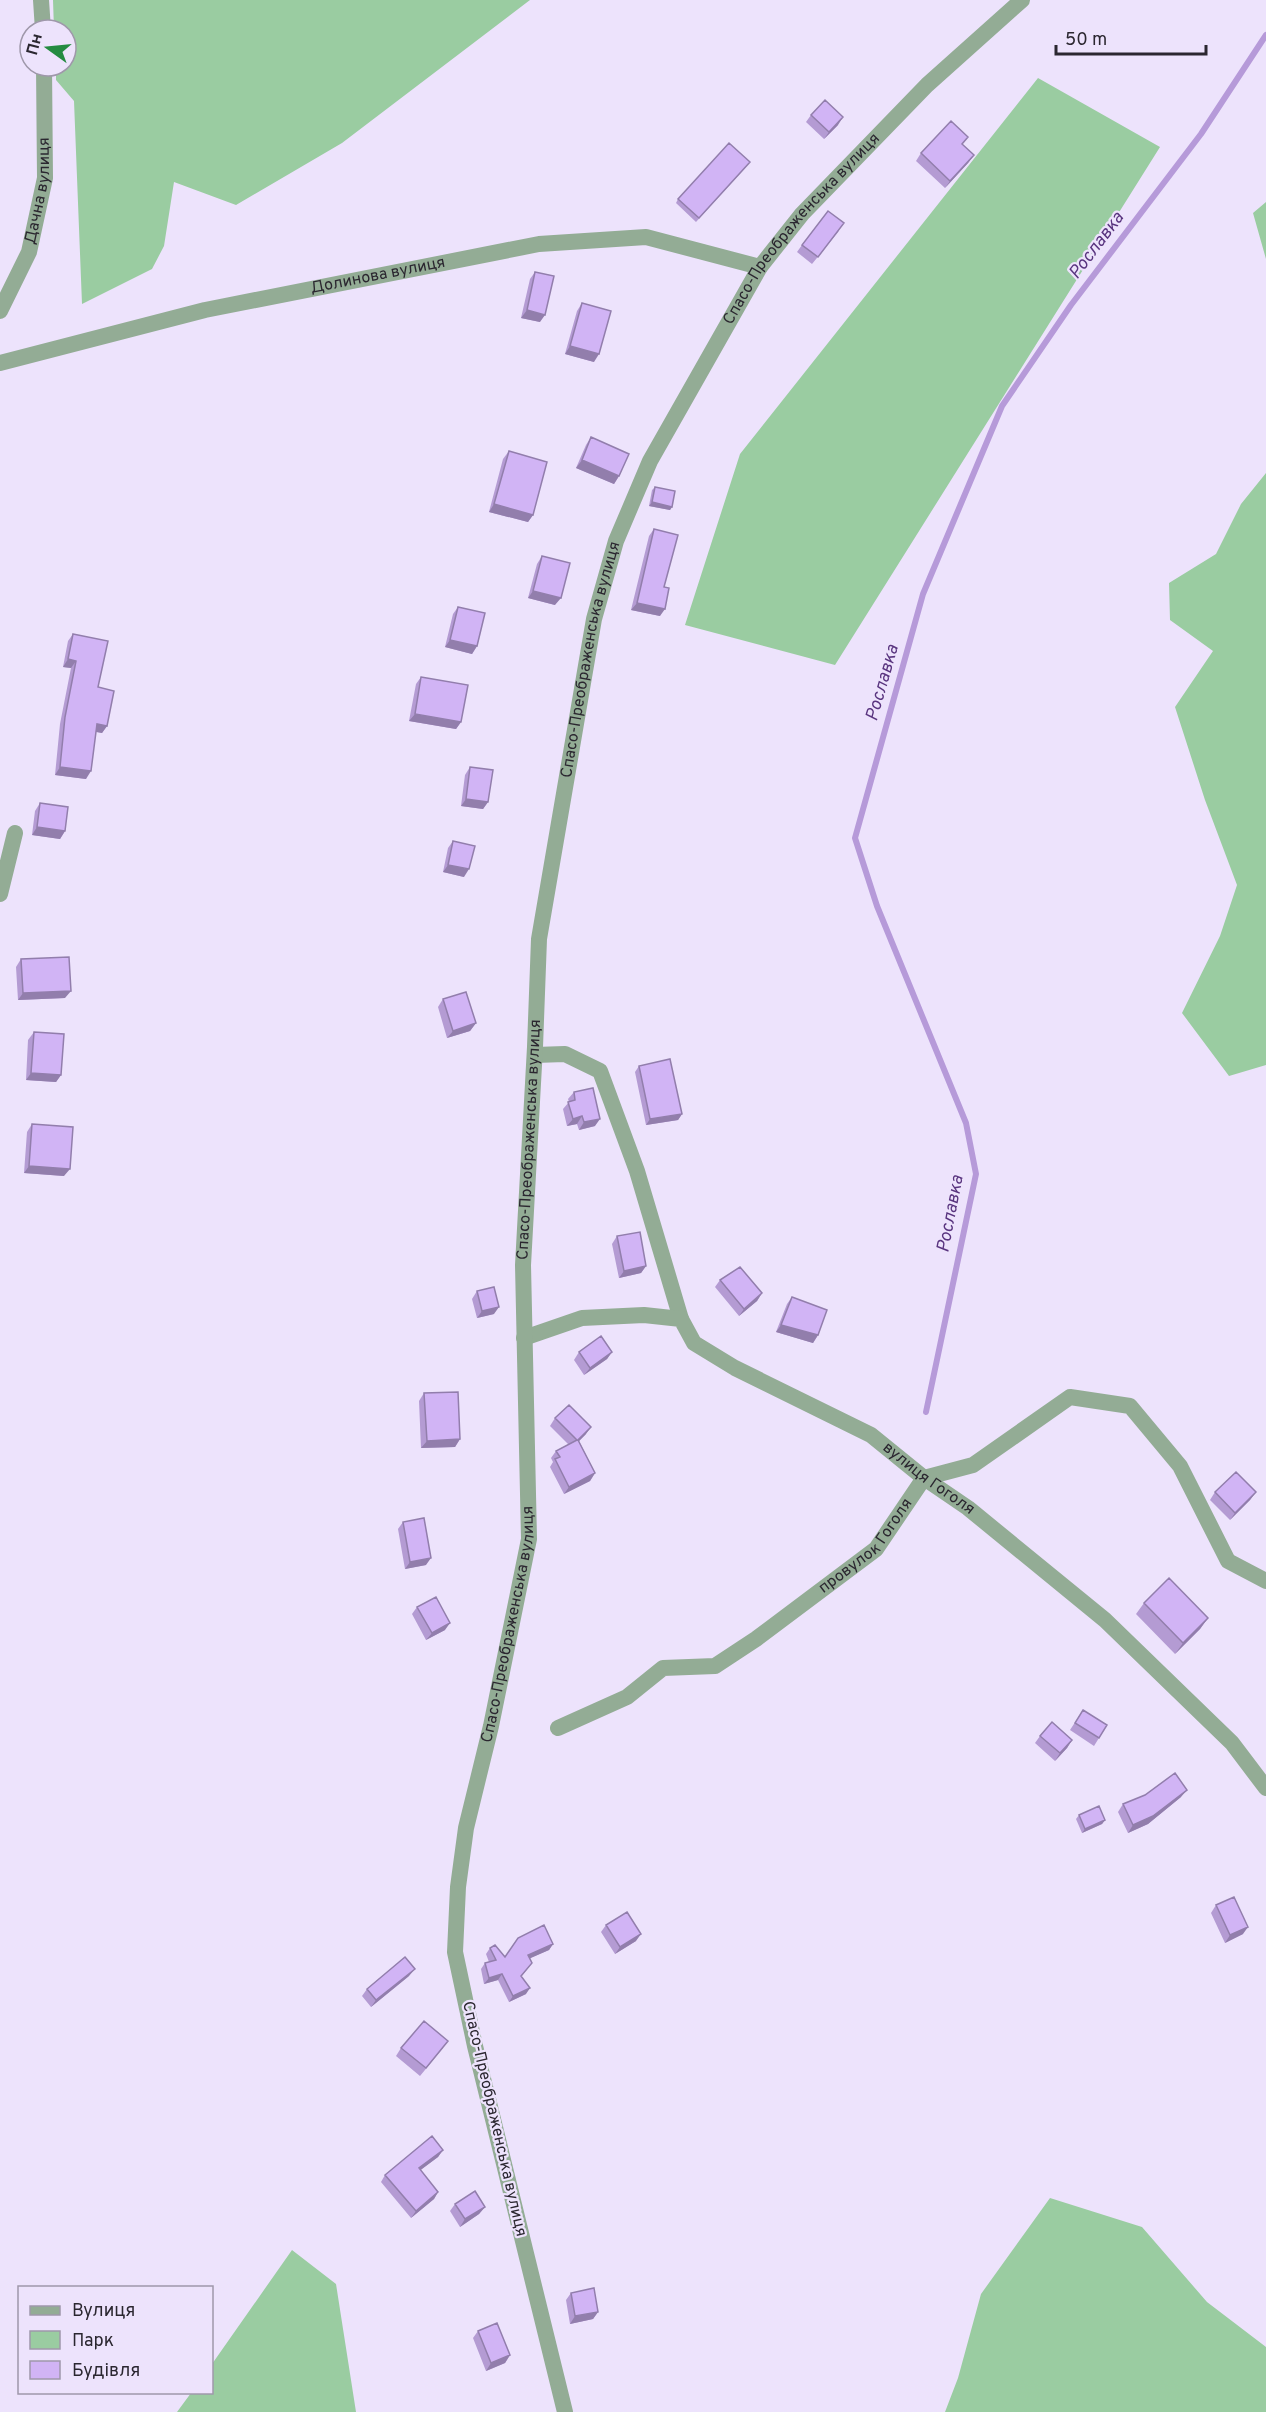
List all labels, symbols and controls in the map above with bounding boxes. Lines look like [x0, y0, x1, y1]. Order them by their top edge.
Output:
north arrow [18, 18, 78, 78]
scale bar [1056, 18, 1206, 56]
text: 50 m [1065, 29, 1107, 52]
text: Пн [23, 32, 48, 58]
street label: Спасо-Преображенська вулиця [719, 129, 885, 329]
street label: Дачна вулиця [21, 137, 55, 246]
water label: Рославка [1064, 207, 1130, 284]
street label: Долинова вулиця [309, 253, 447, 299]
street label: Спасо-Преображенська вулиця [557, 539, 625, 779]
water label: Рославка [861, 641, 905, 724]
street label: Спасо-Преображенська вулиця [513, 1019, 546, 1261]
water label: Рославка [932, 1173, 970, 1255]
street label: вулиця Гоголя [878, 1438, 979, 1520]
street label: провулок Гоголя [815, 1495, 917, 1598]
street label: Спасо-Преображенська вулиця [477, 1506, 540, 1745]
street label: Спасо-Преображенська вулиця [457, 1999, 531, 2239]
legend [18, 2286, 213, 2394]
text: Вулиця [72, 2300, 135, 2323]
text: Парк [72, 2330, 114, 2353]
text: Будівля [72, 2360, 140, 2383]

